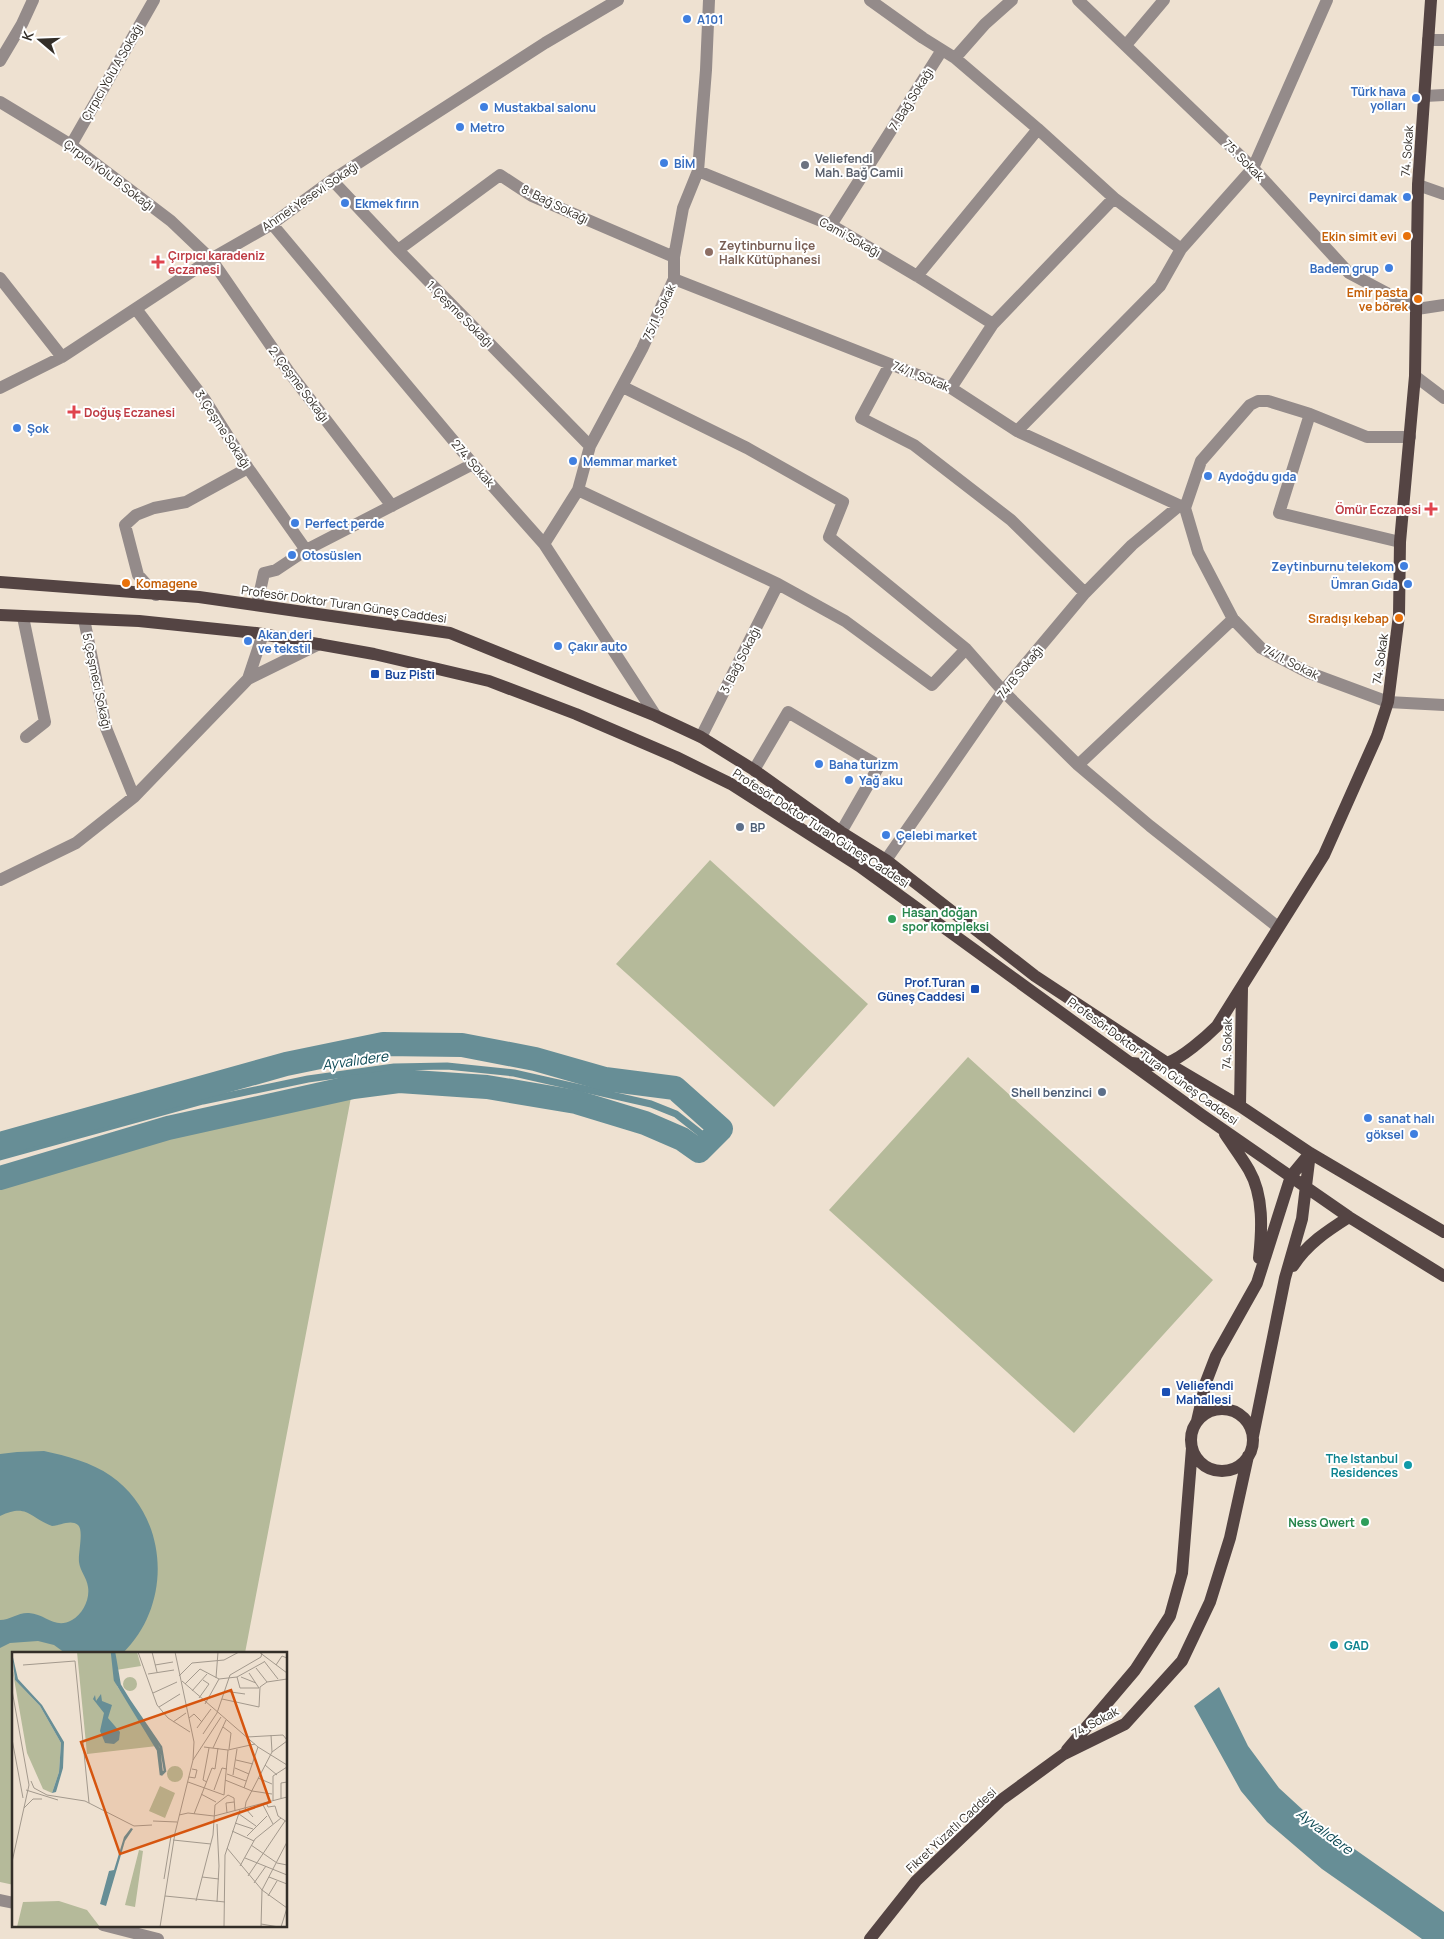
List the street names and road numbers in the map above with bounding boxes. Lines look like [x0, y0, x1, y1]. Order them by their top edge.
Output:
street label: Çırpıcı Yolu A Sokağı [77, 20, 147, 124]
street label: 7. Bağ Sokağı [885, 64, 937, 134]
street label: 74. Sokak [1397, 124, 1417, 177]
street label: Çırpıcı Yolu B Sokağı [60, 135, 158, 215]
street label: 75. Sokak [1220, 136, 1269, 185]
street label: Ahmet Yesevi Sokağı [258, 157, 362, 235]
street label: 8. Bağ Sokağı [518, 180, 592, 228]
street label: Cami Sokağı [816, 213, 884, 261]
street label: 1. Çeşme Sokağı [423, 277, 497, 351]
street label: 75/1. Sokak [639, 280, 680, 343]
street label: 2. Çeşme Sokağı [265, 343, 333, 425]
street label: 74/1. Sokak [890, 357, 953, 396]
street label: 3. Çeşme Sokağı [191, 386, 255, 472]
street label: 274. Sokak [448, 436, 499, 491]
street label: Profesör Doktor Turan Güneş Caddesi [240, 581, 448, 627]
street label: 3. Bağ Sokağı [716, 624, 764, 696]
street label: 5.Çeşmeci Sokağı [79, 631, 115, 731]
street label: 74. Sokak [1368, 632, 1392, 685]
street label: 74/1. Sokak [1260, 641, 1323, 684]
street label: 74/B Sokağı [993, 642, 1047, 702]
street label: Profesör Doktor Turan Güneş Caddesi [730, 764, 912, 892]
street label: Profesör Doktor Turan Güneş Caddesi [1064, 993, 1242, 1129]
street label: 74. Sokak [1218, 1017, 1236, 1070]
street label: 74. Sokak [1069, 1702, 1122, 1741]
street label: Fikret Yüzatlı Caddesi [902, 1784, 1000, 1876]

